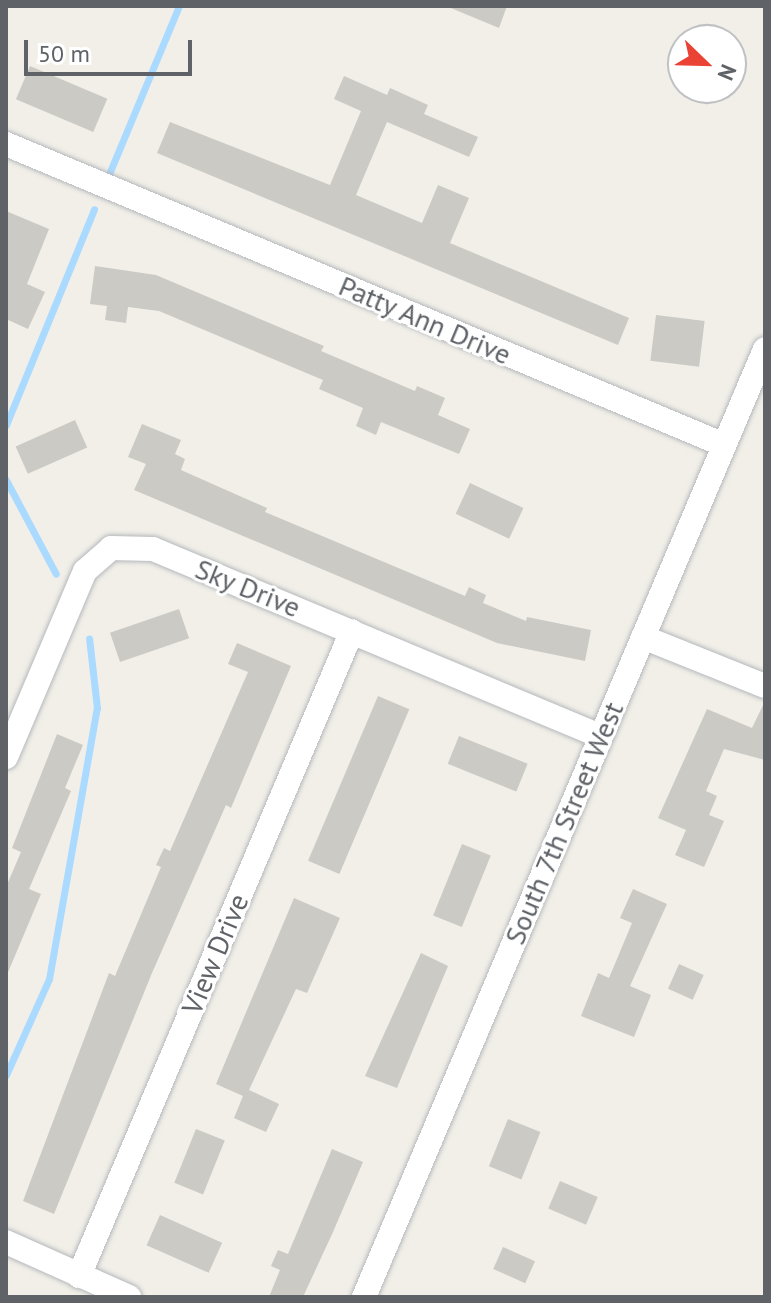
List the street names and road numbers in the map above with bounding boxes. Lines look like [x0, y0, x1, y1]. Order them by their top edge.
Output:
street label: Patty Ann Drive [333, 268, 517, 372]
street label: Sky Drive [190, 552, 306, 624]
street label: South 7th Street West [498, 696, 630, 950]
street label: View Drive [175, 888, 255, 1020]

